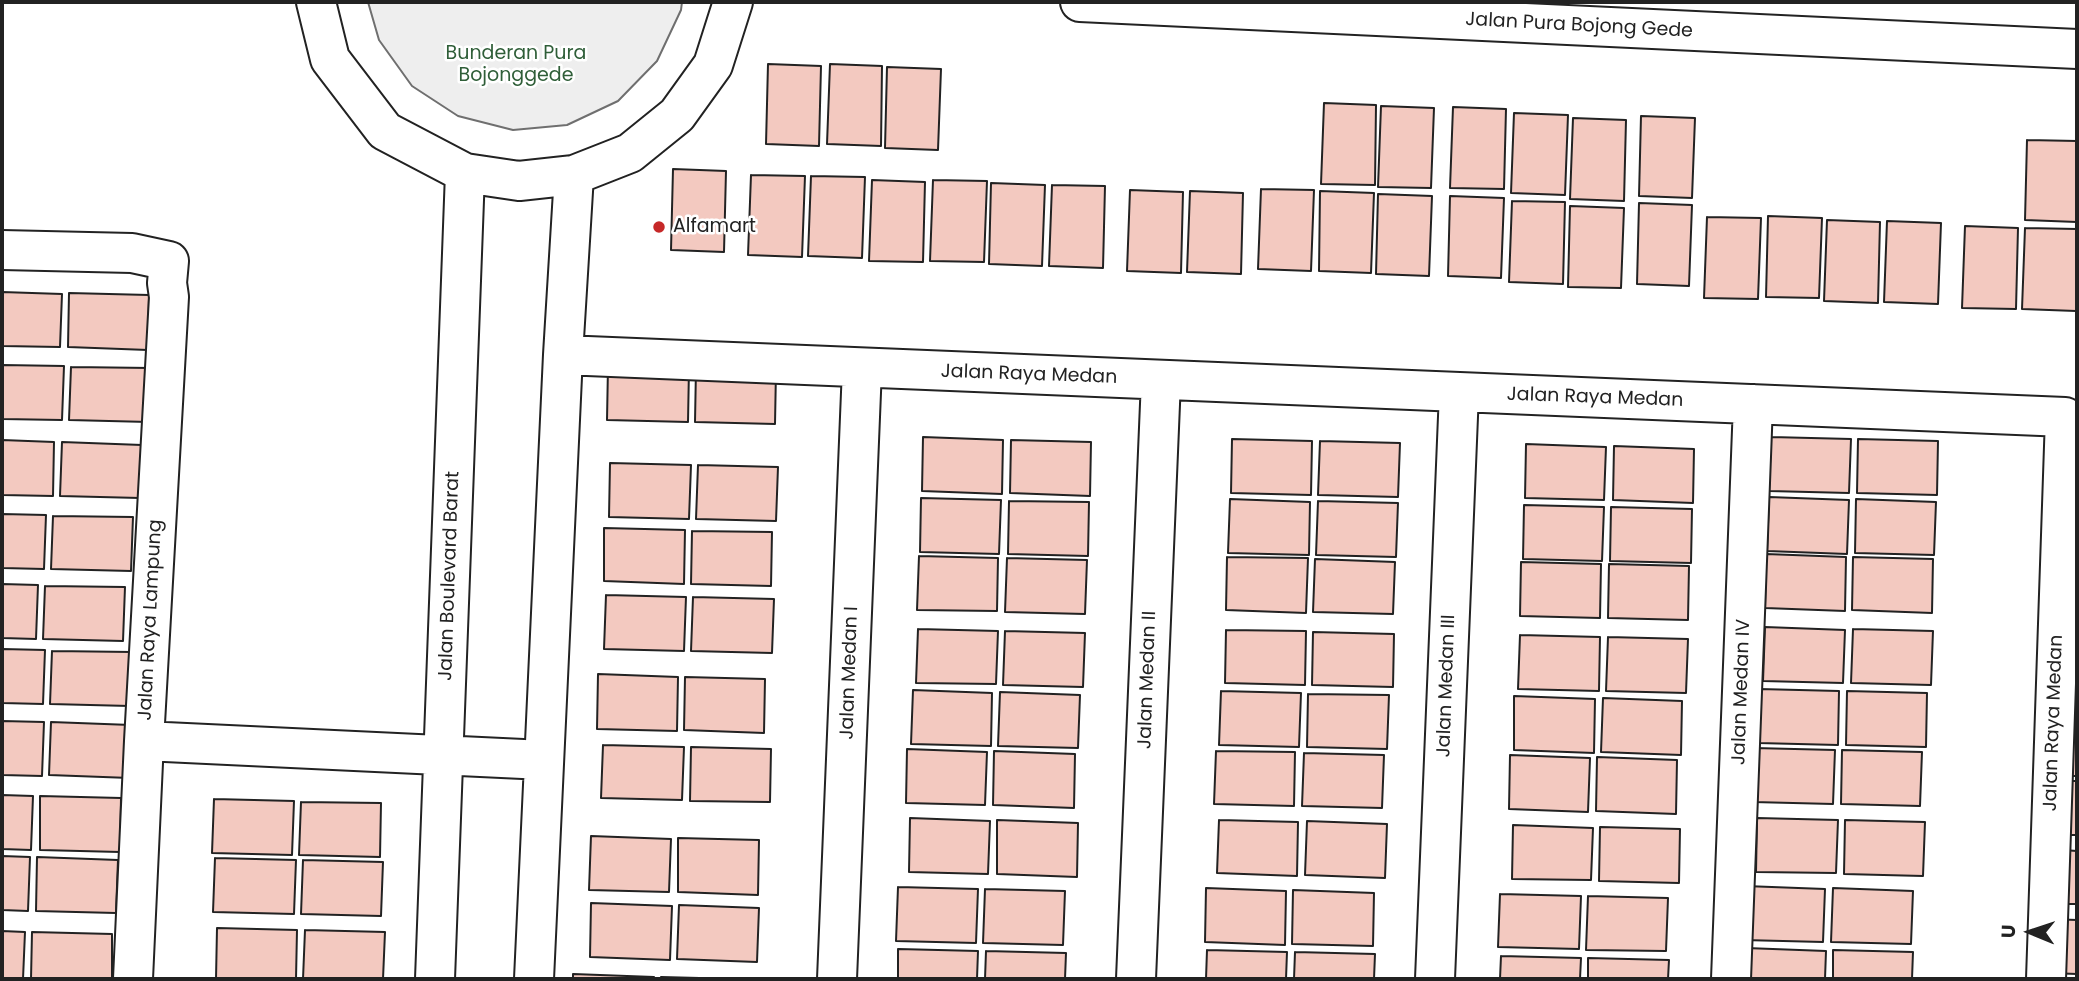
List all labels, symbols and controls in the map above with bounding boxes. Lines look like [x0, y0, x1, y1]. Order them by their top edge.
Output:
street label: Jalan Pura Bojong Gede [1465, 9, 1693, 43]
park label: Bunderan Pura Bojonggede [446, 43, 586, 87]
place label: Alfamart [673, 216, 756, 238]
marker: Alfamart [651, 219, 667, 235]
street label: Jalan Raya Medan [940, 361, 1118, 389]
street label: Jalan Raya Medan [1506, 384, 1684, 412]
street label: Jalan Boulevard Barat [435, 471, 465, 681]
street label: Jalan Raya Lampung [134, 519, 168, 721]
street label: Jalan Medan I [836, 606, 864, 740]
street label: Jalan Medan II [1134, 611, 1162, 749]
street label: Jalan Medan III [1433, 614, 1461, 758]
street label: Jalan Medan IV [1728, 619, 1756, 765]
street label: Jalan Raya Medan [2040, 634, 2068, 812]
north arrow [1995, 897, 2065, 967]
text: U [1995, 924, 2022, 938]

